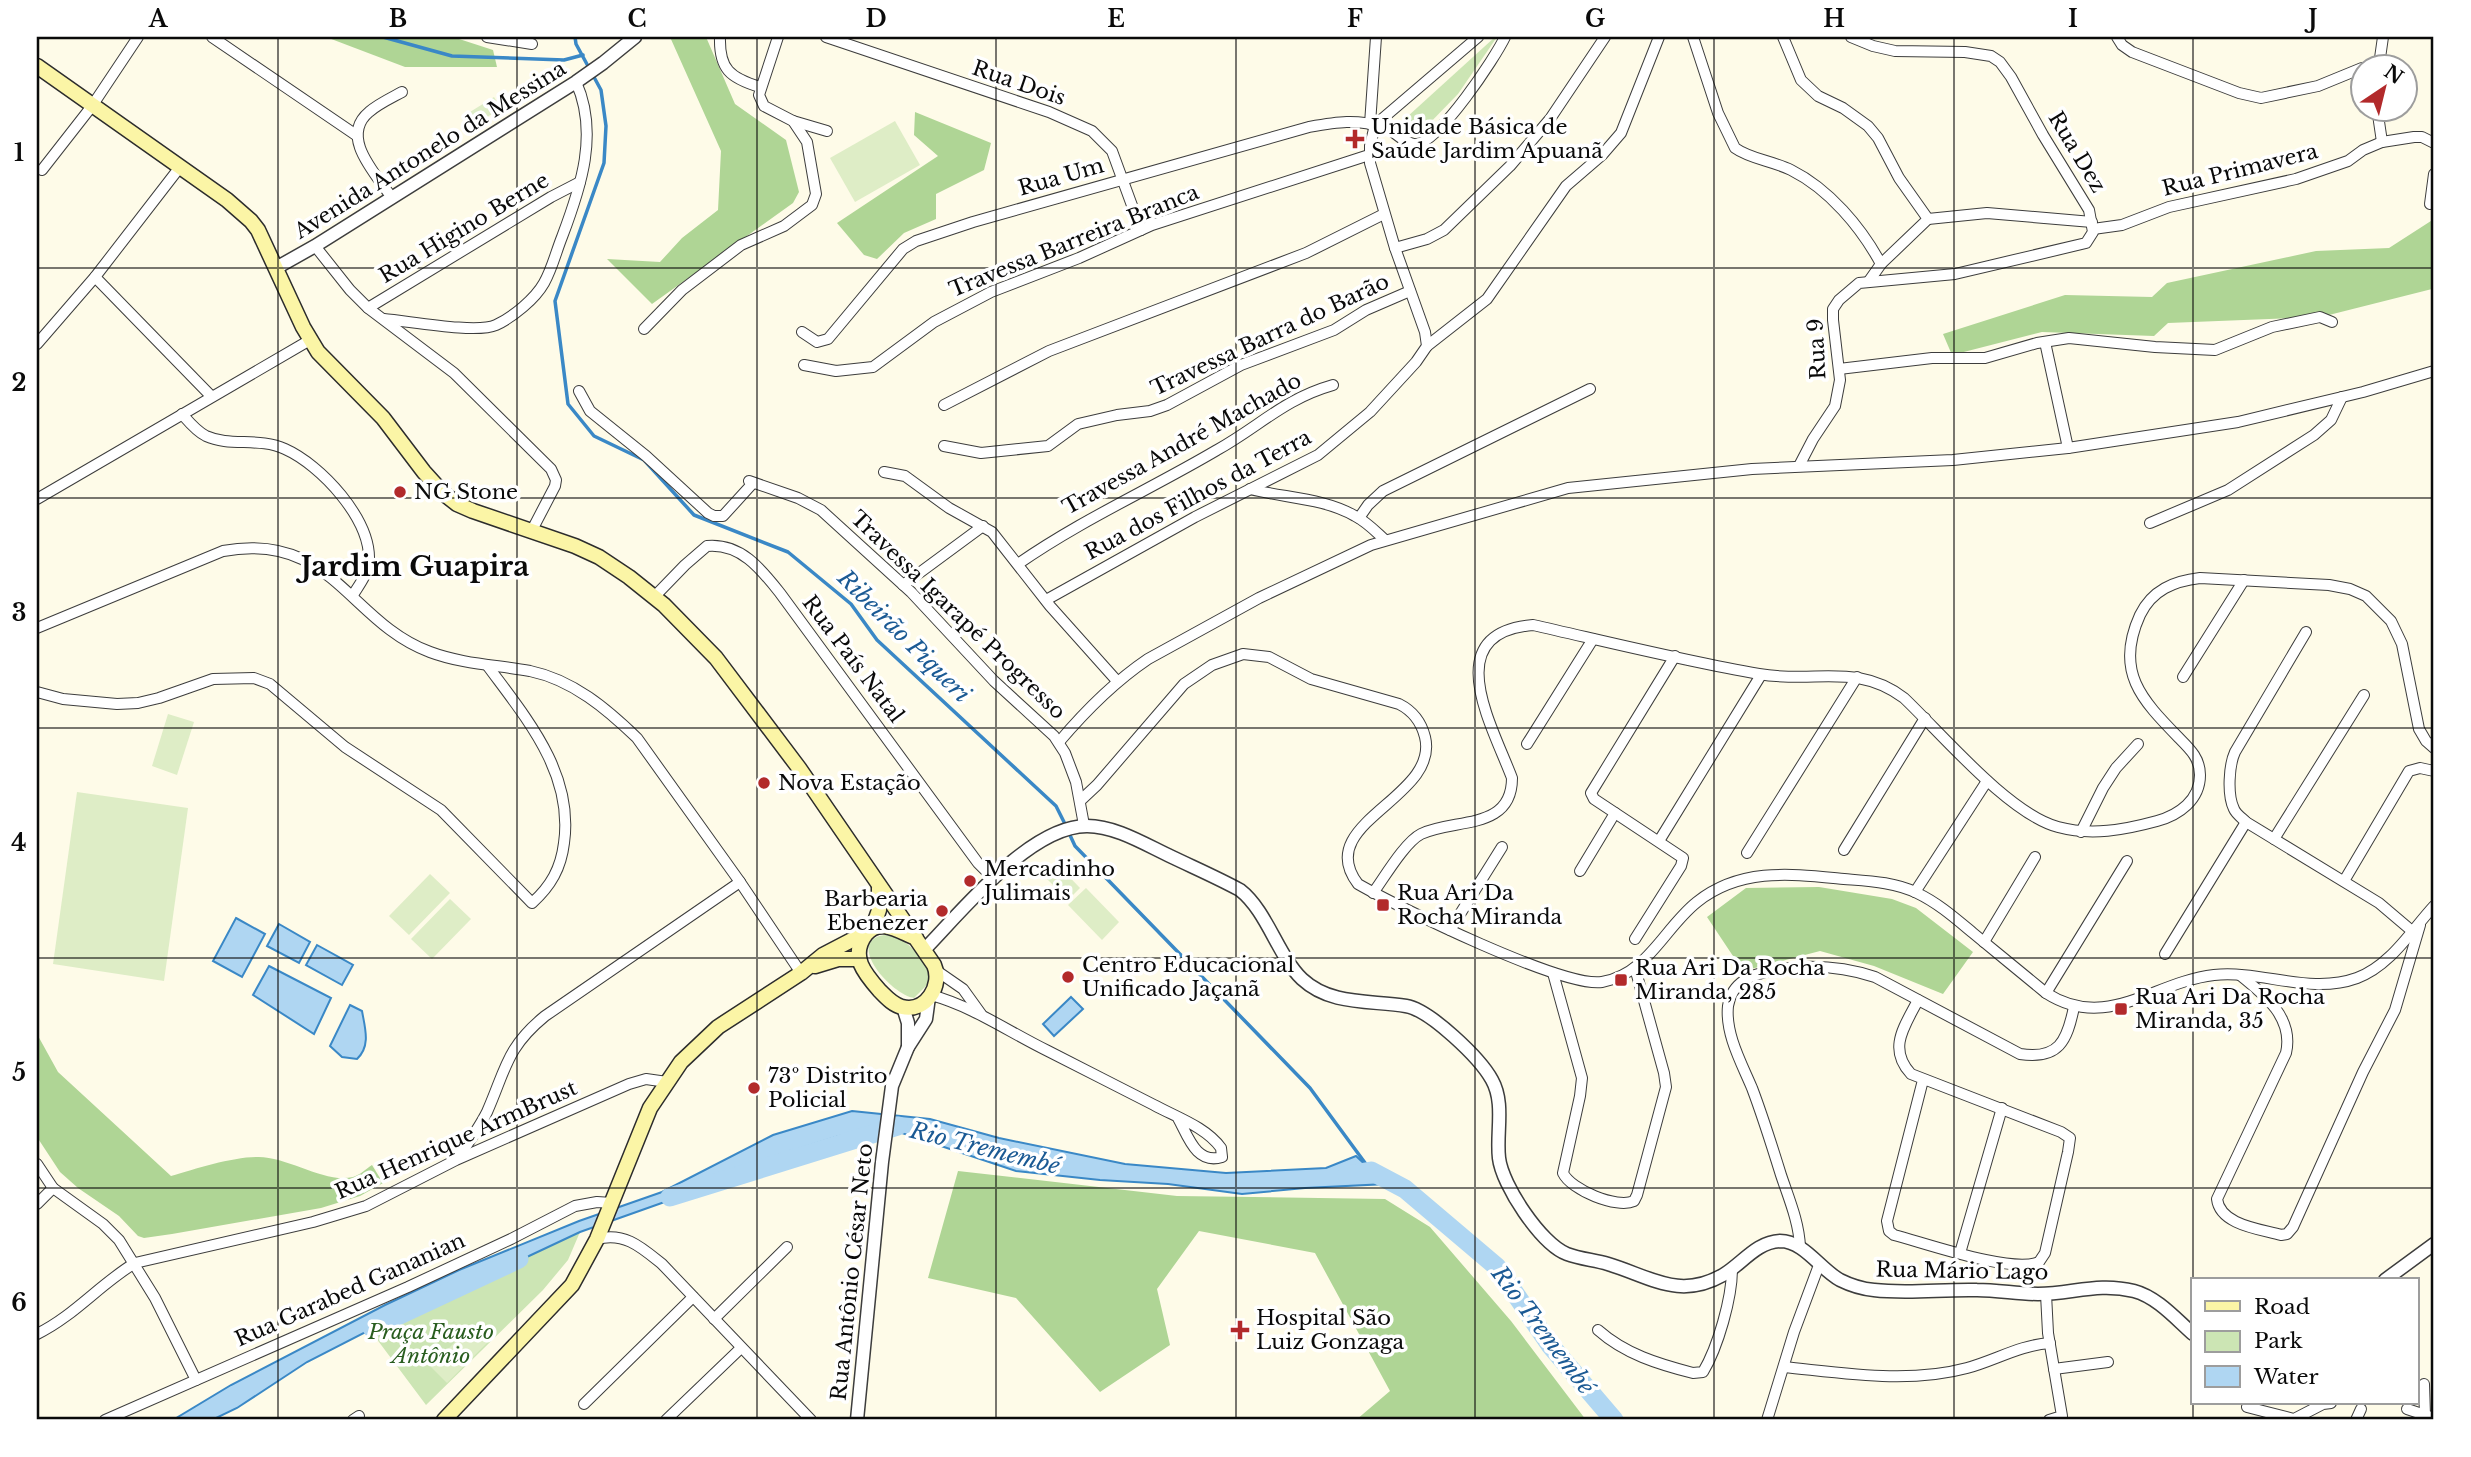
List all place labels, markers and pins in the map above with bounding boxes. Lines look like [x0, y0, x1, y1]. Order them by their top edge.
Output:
place label: Unidade Básica de Saúde Jardim Apuanã [1371, 114, 1603, 164]
marker: Unidade Básica de Saúde Jardim Apuanã [1345, 129, 1365, 149]
place label: NG Stone [414, 479, 518, 505]
marker: NG Stone [392, 484, 408, 500]
place label: Nova Estação [778, 770, 921, 796]
marker: Nova Estação [756, 775, 772, 791]
place label: Mercadinho Julimais [981, 856, 1115, 906]
marker: Mercadinho Julimais [962, 873, 978, 889]
place label: Rua Ari Da Rocha Miranda [1397, 880, 1563, 930]
place label: Barbearia Ebenezer [824, 886, 928, 936]
marker: Rua Ari Da Rocha Miranda [1375, 897, 1391, 913]
marker: Barbearia Ebenezer [934, 903, 950, 919]
place label: Centro Educacional Unificado Jaçanã [1082, 952, 1294, 1002]
place label: Rua Ari Da Rocha Miranda, 285 [1635, 955, 1825, 1005]
marker: Centro Educacional Unificado Jaçanã [1060, 969, 1076, 985]
marker: Rua Ari Da Rocha Miranda, 285 [1613, 972, 1629, 988]
place label: Rua Ari Da Rocha Miranda, 35 [2135, 984, 2325, 1034]
marker: Rua Ari Da Rocha Miranda, 35 [2113, 1001, 2129, 1017]
place label: 73º Distrito Policial [768, 1063, 888, 1113]
marker: 73º Distrito Policial [746, 1080, 762, 1096]
place label: Hospital São Luiz Gonzaga [1256, 1305, 1405, 1355]
marker: Hospital São Luiz Gonzaga [1230, 1320, 1250, 1340]

